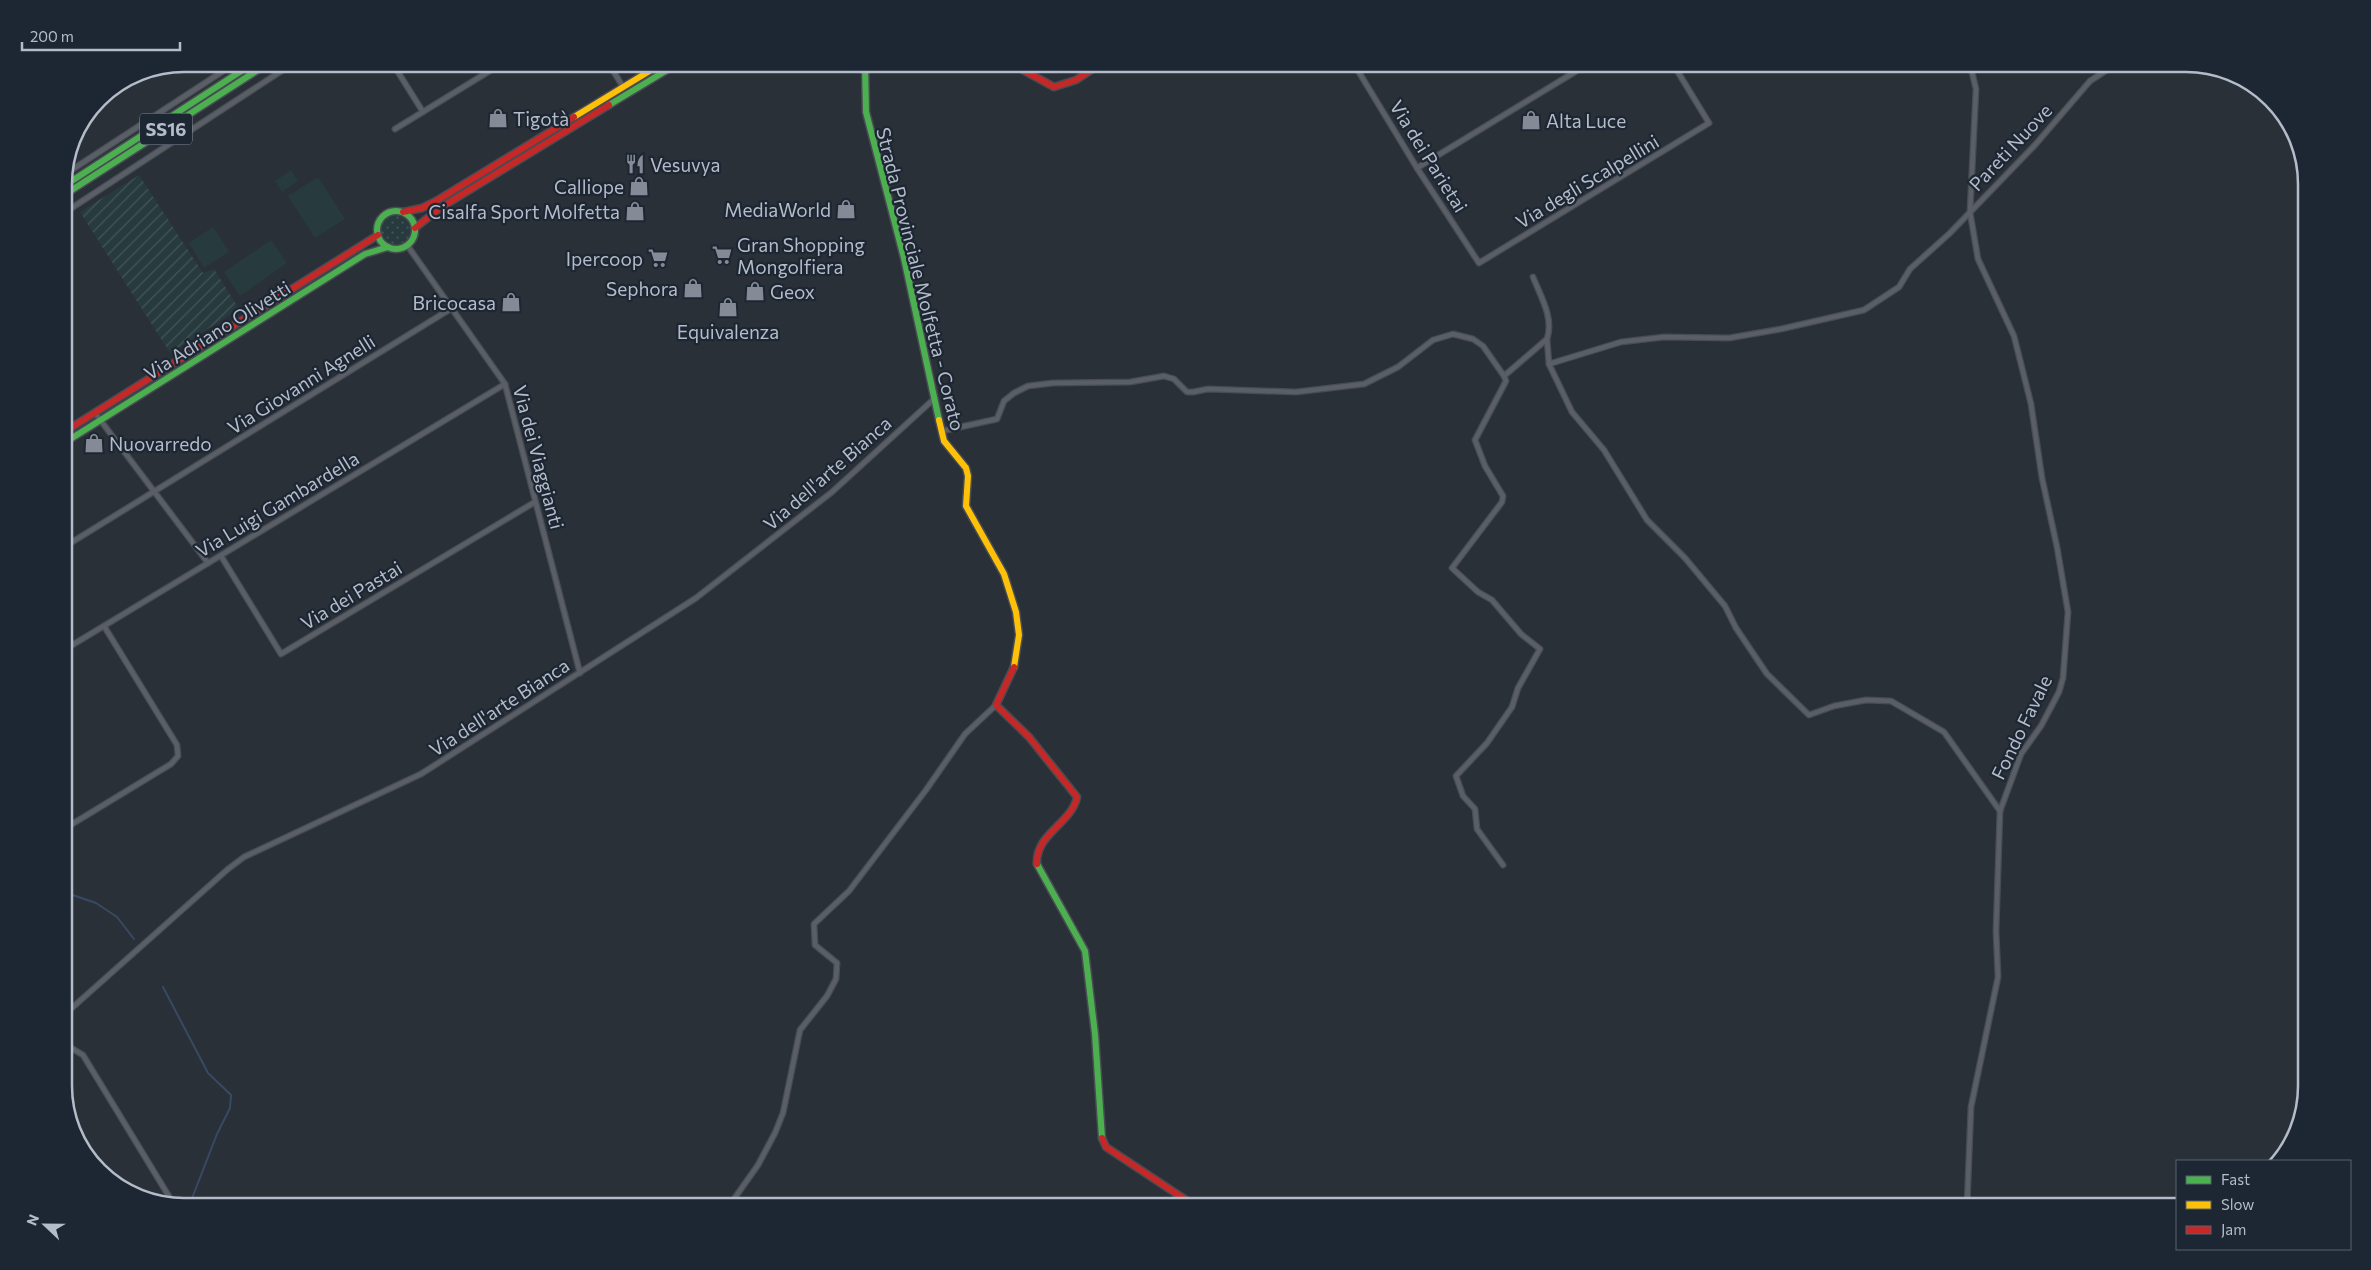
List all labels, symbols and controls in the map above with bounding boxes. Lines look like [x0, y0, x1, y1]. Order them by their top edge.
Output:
scale bar [22, 20, 180, 52]
text: 200 m [30, 27, 74, 45]
street label: Via dei Parietai [1385, 96, 1473, 216]
street label: Pareti Nuove [1964, 99, 2056, 195]
shop icon: Tigotà [487, 107, 509, 129]
place label: Tigotà [513, 107, 569, 130]
shop icon: Alta Luce [1520, 109, 1542, 131]
place label: Alta Luce [1546, 109, 1626, 132]
road number: SS16 [140, 114, 192, 144]
street label: Strada Provinciale Molfetta - Corato [872, 125, 970, 433]
street label: Via degli Scalpellini [1511, 129, 1663, 233]
restaurant icon: Vesuvya [624, 153, 646, 175]
place label: Vesuvya [650, 153, 720, 176]
place label: Calliope [554, 175, 624, 198]
shop icon: Calliope [628, 175, 650, 197]
place label: MediaWorld [724, 198, 831, 221]
shop icon: MediaWorld [835, 198, 857, 220]
place label: Cisalfa Sport Molfetta [428, 200, 620, 223]
shop icon: Cisalfa Sport Molfetta [624, 200, 646, 222]
place label: Gran Shopping Mongolfiera [737, 233, 865, 278]
supermarket icon: Gran Shopping Mongolfiera [711, 244, 733, 266]
place label: Ipercoop [566, 247, 643, 270]
supermarket icon: Ipercoop [647, 247, 669, 269]
street label: Via Adriano Olivetti [139, 276, 295, 384]
place label: Sephora [606, 277, 678, 300]
shop icon: Sephora [682, 277, 704, 299]
shop icon: Geox [744, 280, 766, 302]
place label: Geox [770, 280, 815, 303]
place label: Bricocasa [413, 291, 496, 314]
shop icon: Bricocasa [500, 291, 522, 313]
shop icon: Equivalenza [717, 296, 739, 318]
place label: Equivalenza [677, 320, 779, 343]
street label: Via Giovanni Agnelli [223, 329, 379, 439]
street label: Via dei Viaggianti [509, 383, 569, 531]
street label: Via dell'arte Bianca [758, 411, 896, 535]
shop icon: Nuovarredo [83, 432, 105, 454]
place label: Nuovarredo [109, 432, 212, 455]
street label: Via Luigi Gambardella [191, 446, 363, 562]
street label: Via dei Pastai [296, 556, 406, 634]
street label: Via dell'arte Bianca [425, 653, 573, 761]
street label: Fondo Favale [1986, 671, 2056, 783]
legend [2176, 1160, 2351, 1250]
text: Fast [2221, 1170, 2250, 1188]
text: Slow [2221, 1195, 2254, 1213]
north arrow [20, 1200, 70, 1250]
text: N [23, 1212, 42, 1228]
text: Jam [2221, 1220, 2246, 1238]

